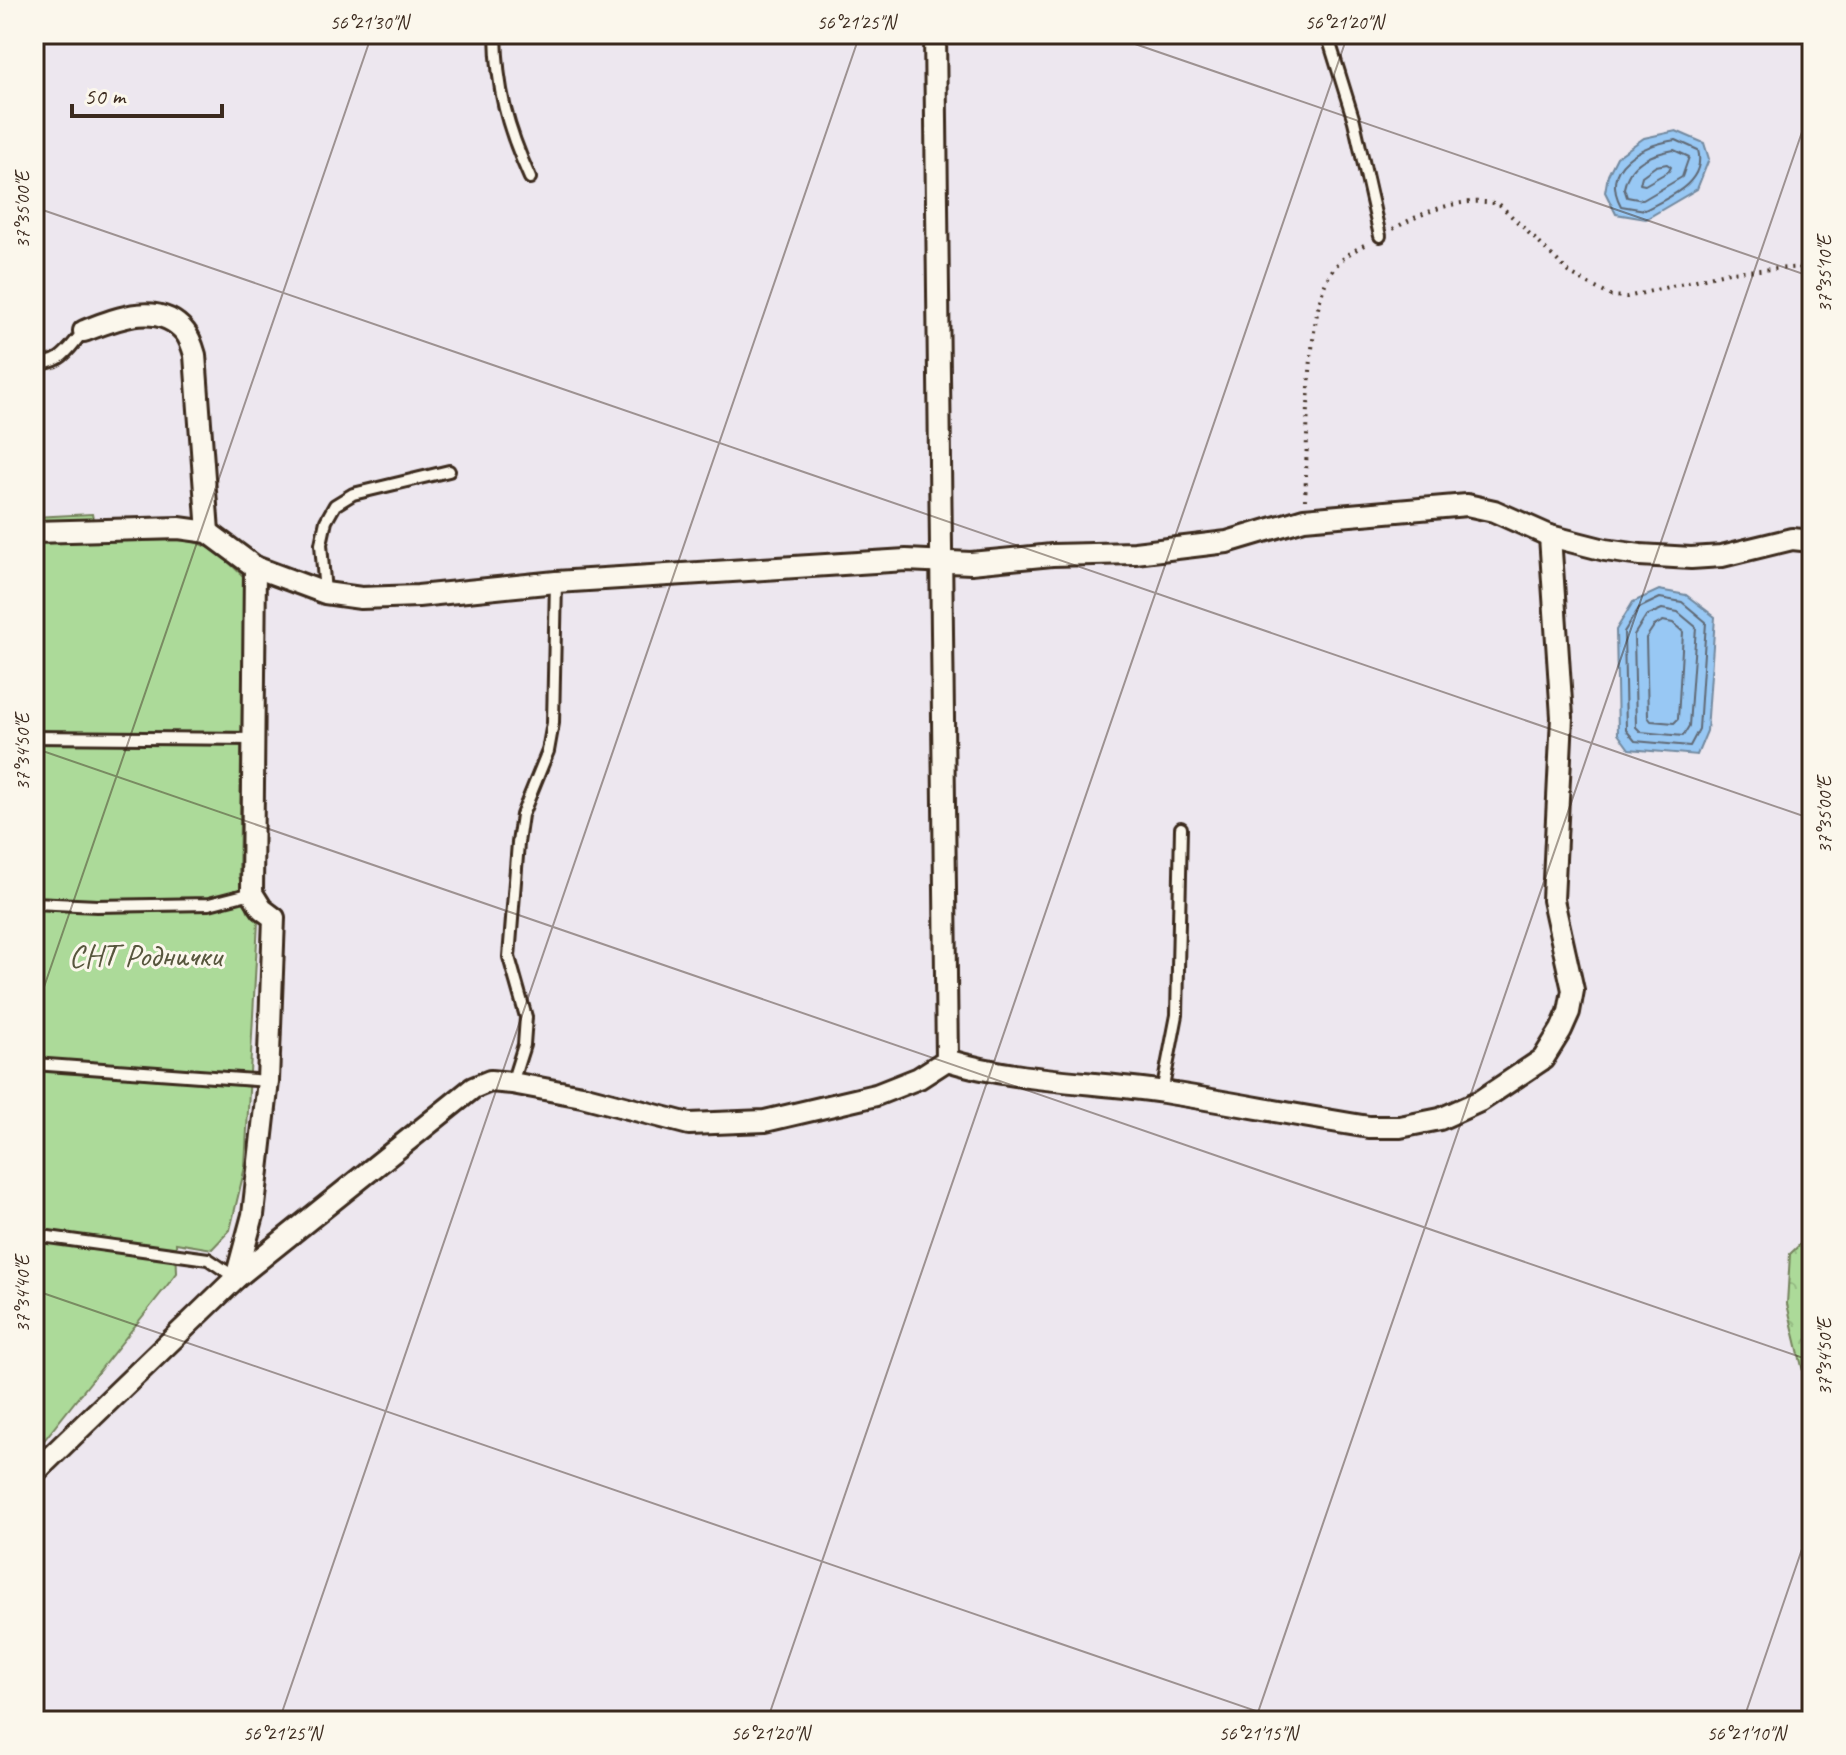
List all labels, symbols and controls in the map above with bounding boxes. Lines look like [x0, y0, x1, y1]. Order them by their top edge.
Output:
text: 56°21'30"N [330, 10, 411, 35]
text: 56°21'25"N [817, 10, 898, 35]
text: 56°21'20"N [1305, 10, 1386, 35]
scale bar [72, 68, 222, 118]
text: 50 m [84, 81, 127, 111]
text: 37°35'00"E [10, 169, 35, 249]
text: 37°35'10"E [1812, 233, 1837, 313]
text: 37°34'50"E [10, 711, 35, 791]
text: 37°35'00"E [1812, 774, 1837, 854]
park label: СНТ Роднички [69, 935, 224, 976]
text: 37°34'40"E [10, 1253, 35, 1333]
text: 37°34'50"E [1812, 1316, 1837, 1396]
text: 56°21'25"N [243, 1721, 324, 1746]
text: 56°21'20"N [731, 1721, 812, 1746]
text: 56°21'15"N [1219, 1721, 1300, 1746]
text: 56°21'10"N [1707, 1721, 1788, 1746]

